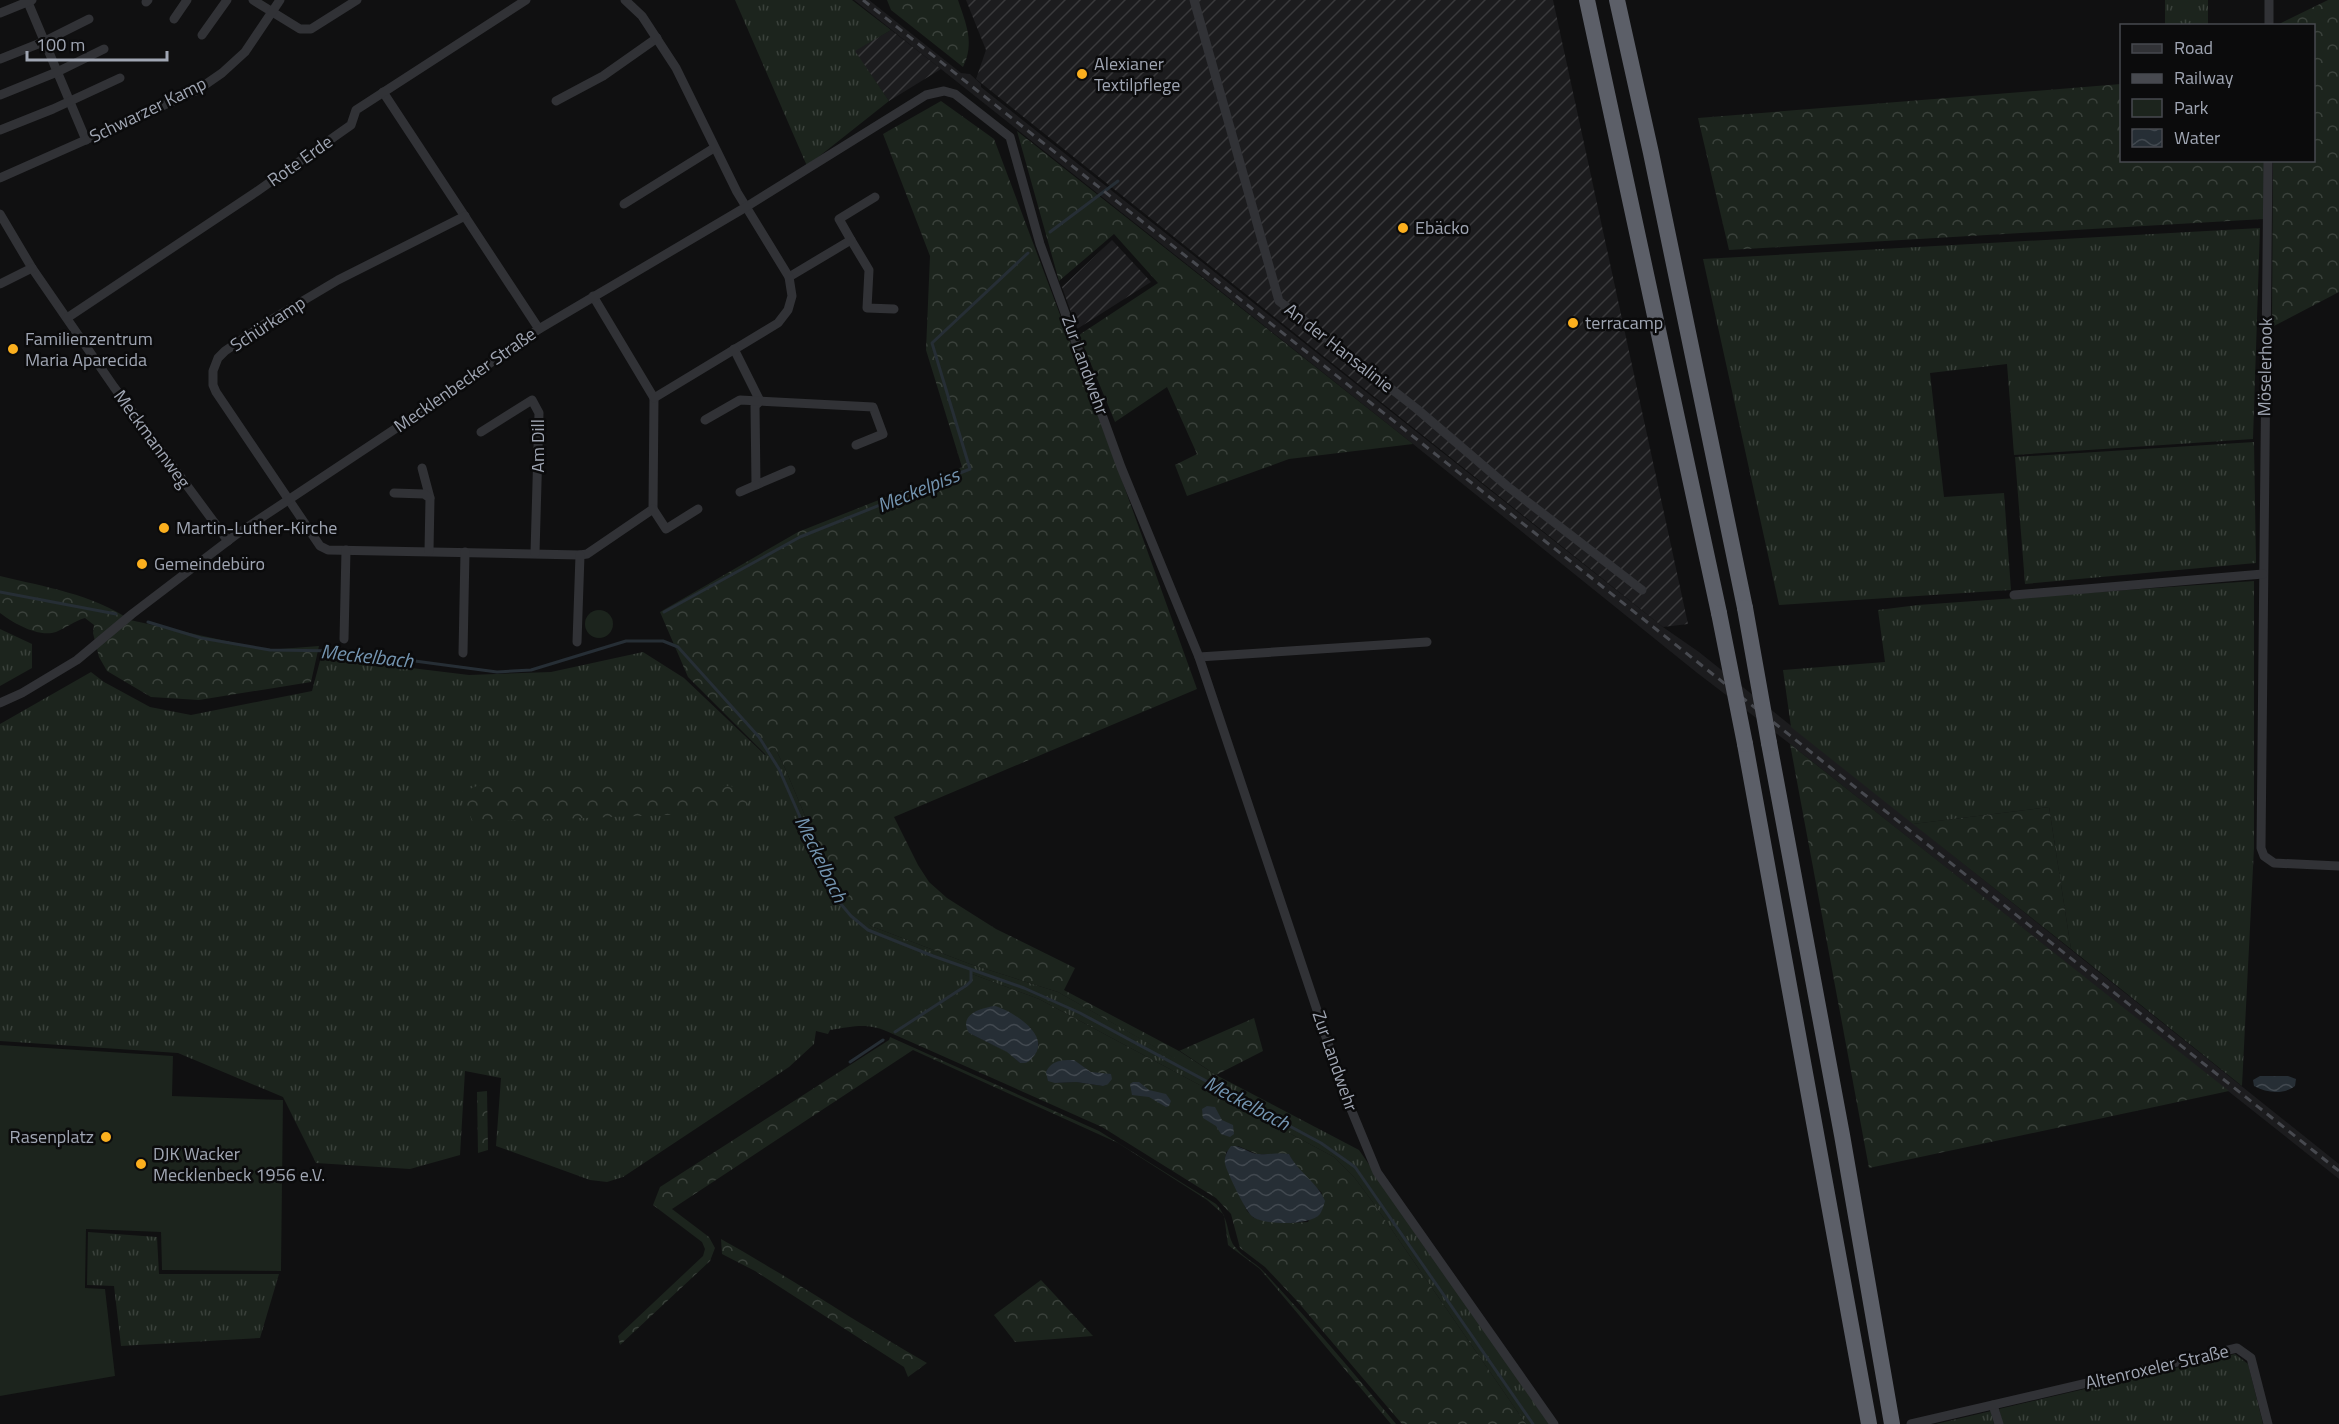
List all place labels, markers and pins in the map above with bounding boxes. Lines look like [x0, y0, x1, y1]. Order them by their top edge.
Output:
place label: Alexianer Textilpflege [1094, 50, 1180, 98]
marker: Alexianer Textilpflege [1075, 67, 1089, 81]
place label: Ebäcko [1415, 214, 1469, 241]
marker: Ebäcko [1396, 221, 1410, 235]
place label: terracamp [1585, 309, 1663, 336]
marker: terracamp [1566, 316, 1580, 330]
place label: Familienzentrum Maria Aparecida [25, 325, 153, 373]
marker: Familienzentrum Maria Aparecida [6, 342, 20, 356]
place label: Martin-Luther-Kirche [176, 514, 337, 541]
marker: Martin-Luther-Kirche [157, 521, 171, 535]
place label: Gemeindebüro [154, 550, 265, 577]
marker: Gemeindebüro [135, 557, 149, 571]
place label: Rasenplatz [10, 1123, 94, 1150]
marker: Rasenplatz [99, 1130, 113, 1144]
place label: DJK Wacker Mecklenbeck 1956 e.V. [153, 1140, 325, 1188]
marker: DJK Wacker Mecklenbeck 1956 e.V. [134, 1157, 148, 1171]

